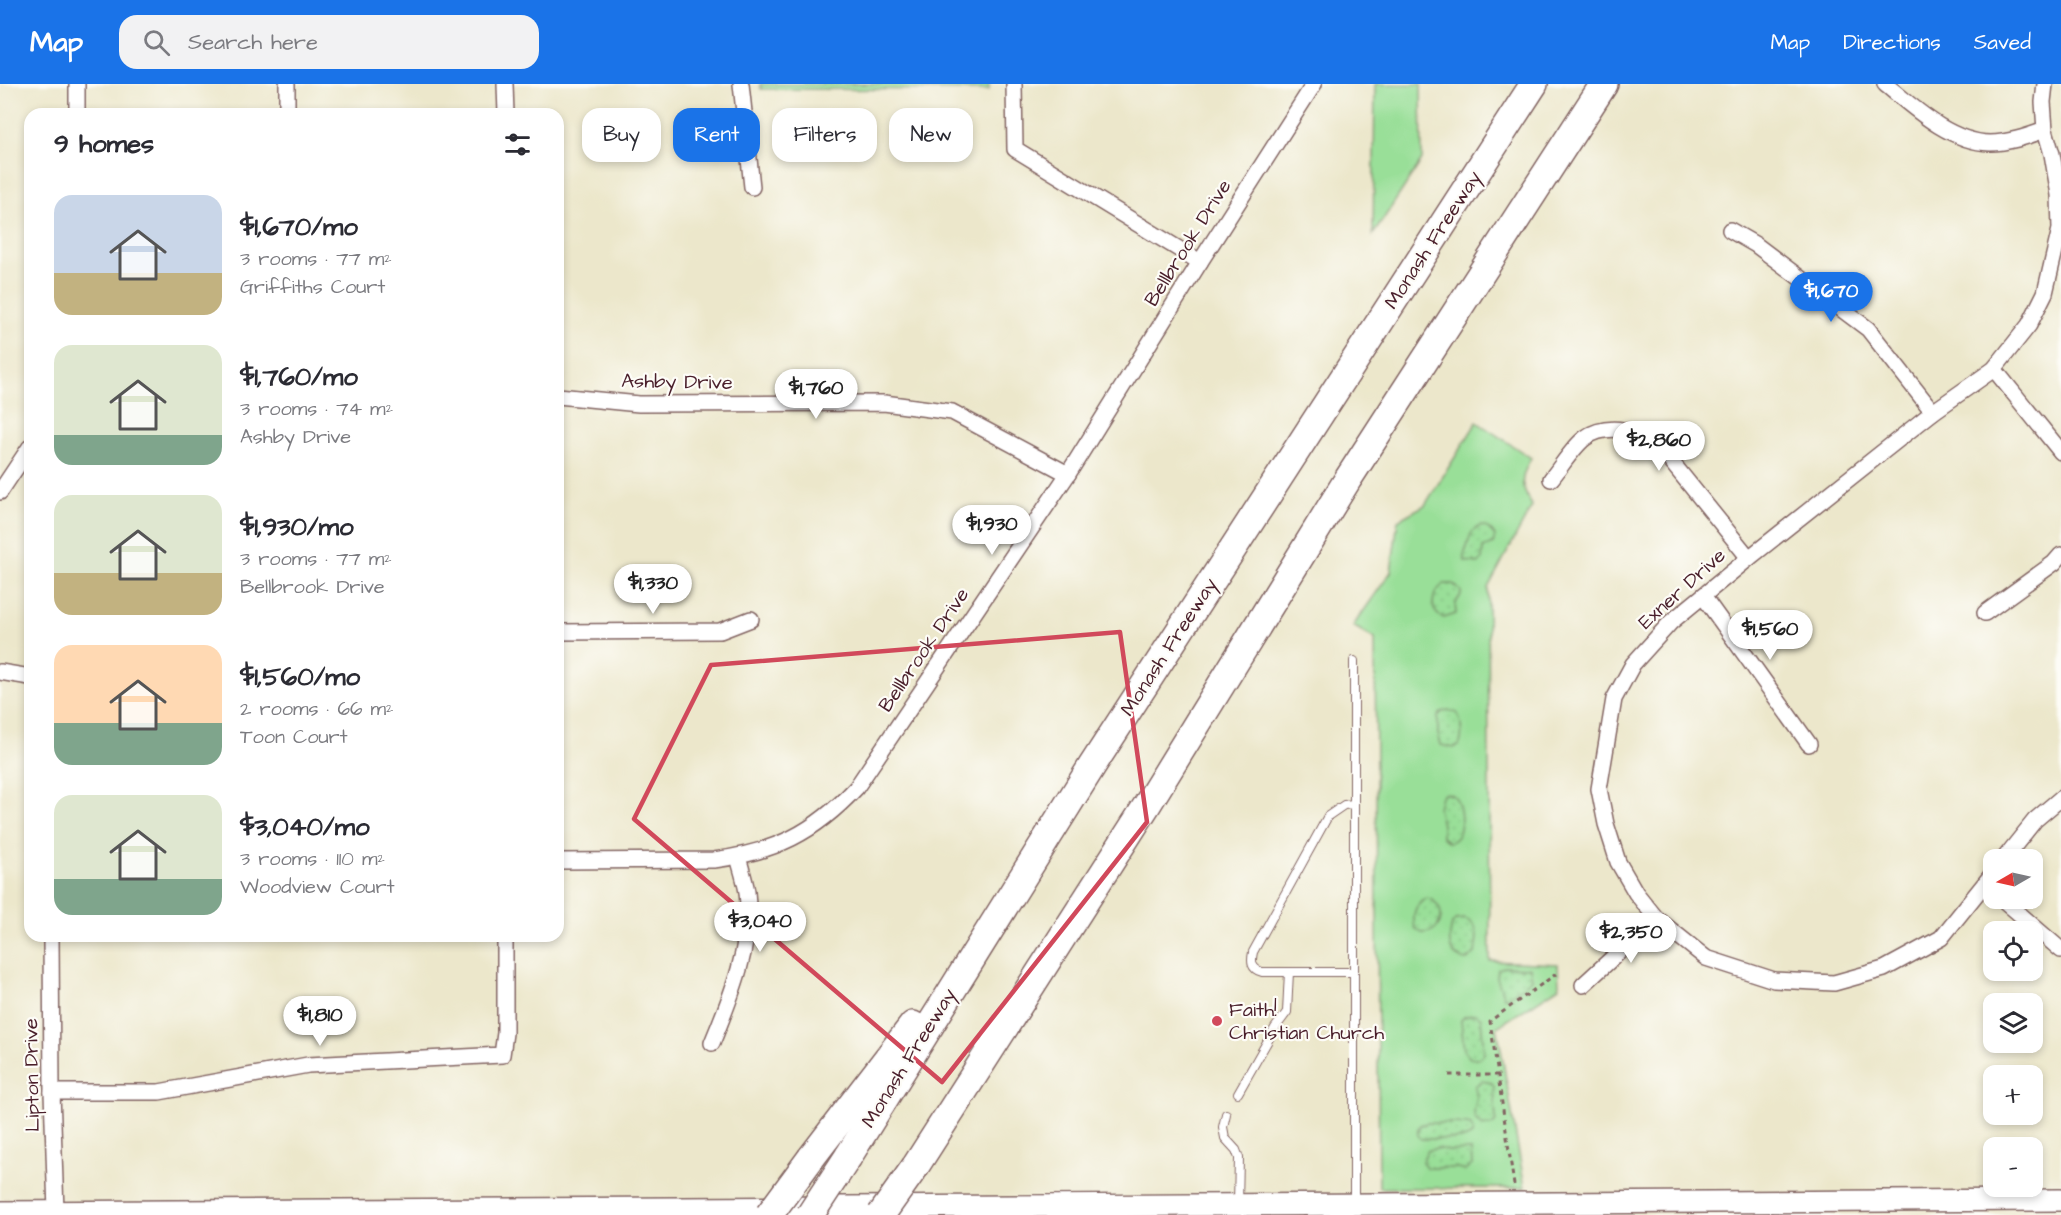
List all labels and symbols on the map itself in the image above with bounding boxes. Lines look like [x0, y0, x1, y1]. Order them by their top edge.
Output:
street label: Monash Freeway [1378, 165, 1489, 315]
street label: Bellbrook Drive [1138, 174, 1238, 312]
pin: $1,670 [1782, 272, 1880, 323]
street label: Ashby Drive [621, 367, 733, 398]
pin: $1,760 [767, 369, 865, 420]
pin: $2,860 [1610, 421, 1708, 472]
pin: $1,930 [943, 505, 1041, 556]
street label: Exner Drive [1632, 542, 1732, 636]
pin: $1,330 [604, 564, 702, 615]
street label: Monash Freeway [1114, 572, 1225, 722]
street label: Bellbrook Drive [872, 582, 976, 718]
pin: $1,560 [1721, 610, 1819, 661]
north arrow [1983, 849, 2043, 909]
pin: $3,040 [711, 902, 809, 953]
pin: $2,350 [1582, 913, 1680, 964]
street label: Monash Freeway [855, 983, 964, 1134]
pin: $1,810 [271, 996, 369, 1047]
place label: Faith! Christian Church [1229, 996, 1384, 1047]
marker: Faith! Christian Church [1210, 1014, 1224, 1028]
street label: Lipton Drive [17, 1018, 47, 1132]

